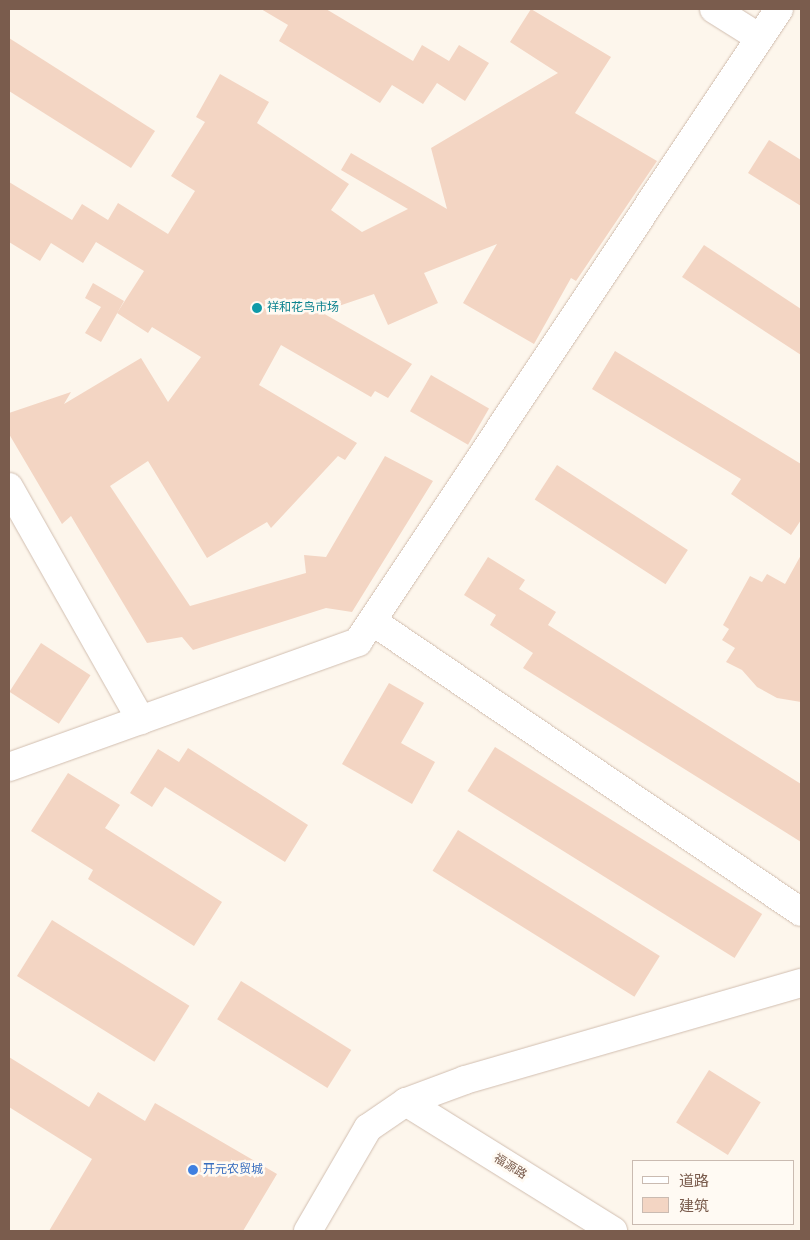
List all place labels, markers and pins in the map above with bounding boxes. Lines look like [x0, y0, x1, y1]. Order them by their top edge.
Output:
place label: 祥和花鸟市场 [267, 301, 339, 315]
marker: 祥和花鸟市场 [251, 302, 263, 314]
place label: 开元农贸城 [203, 1163, 263, 1177]
marker: 开元农贸城 [187, 1164, 199, 1176]

